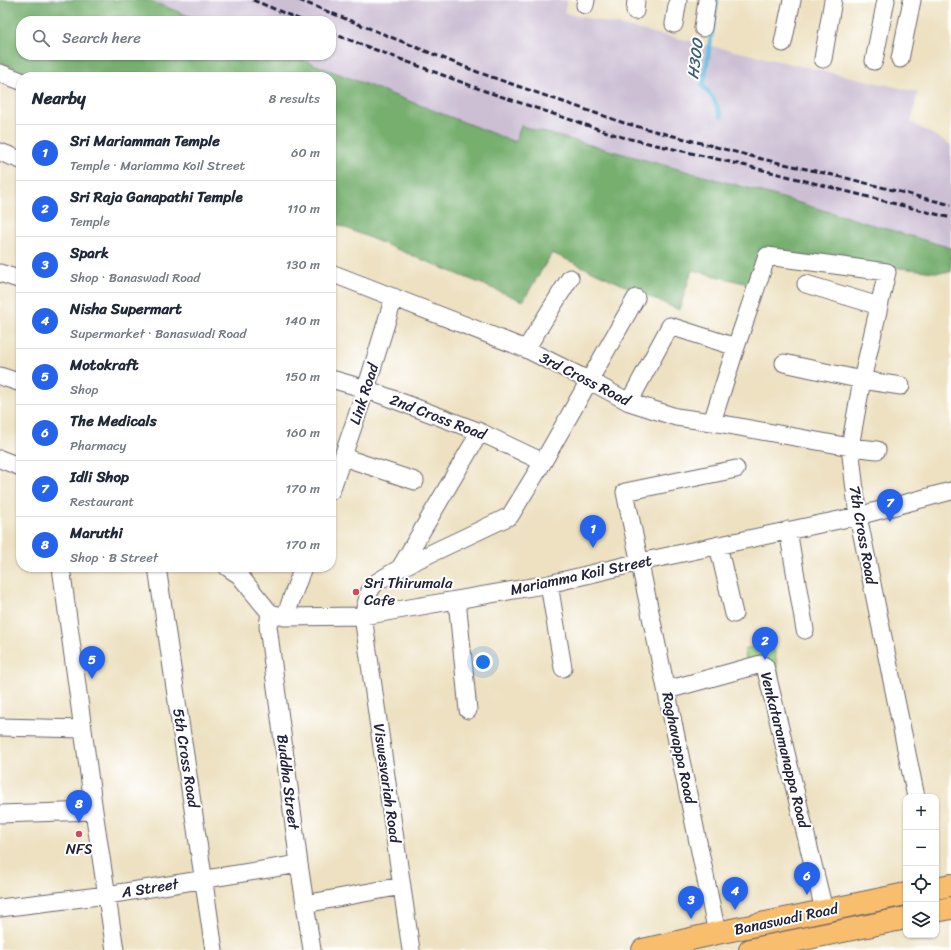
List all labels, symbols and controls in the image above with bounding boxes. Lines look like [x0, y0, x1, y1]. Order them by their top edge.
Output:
search box [16, 16, 336, 60]
text: Search here [62, 25, 141, 51]
icon: search [30, 27, 52, 49]
water label: H300 [678, 35, 712, 81]
text: Nearby [32, 83, 86, 113]
text: 8 results [268, 87, 320, 110]
text: Sri Mariamman Temple [70, 128, 220, 154]
text: 1 [42, 141, 48, 164]
text: 60 m [291, 141, 320, 164]
text: Temple · Mariamma Koil Street [70, 154, 245, 177]
text: Sri Raja Ganapathi Temple [70, 184, 243, 210]
text: 2 [41, 197, 49, 220]
text: 110 m [287, 197, 320, 220]
text: Temple [70, 210, 110, 233]
text: Spark [70, 240, 109, 266]
text: 3 [41, 253, 49, 276]
text: 130 m [286, 253, 320, 276]
text: Shop · Banaswadi Road [70, 266, 200, 289]
text: Nisha Supermart [70, 296, 182, 322]
text: 4 [41, 309, 49, 332]
text: 140 m [285, 309, 320, 332]
text: Supermarket · Banaswadi Road [70, 322, 246, 345]
street label: 3rd Cross Road [535, 345, 636, 414]
text: Motokraft [70, 352, 138, 378]
street label: Link Road [342, 359, 386, 428]
text: 5 [41, 365, 49, 388]
text: 150 m [285, 365, 320, 388]
text: Shop [70, 378, 98, 401]
street label: 2nd Cross Road [386, 387, 491, 448]
text: The Medicals [70, 408, 157, 434]
text: 6 [41, 421, 49, 444]
text: 160 m [285, 421, 320, 444]
text: Pharmacy [70, 434, 126, 457]
text: Idli Shop [70, 464, 129, 490]
text: 7 [41, 477, 49, 500]
text: 170 m [285, 477, 320, 500]
street label: 7th Cross Road [842, 484, 885, 588]
pin: 7 [877, 489, 903, 522]
text: Restaurant [70, 490, 134, 513]
pin: 1 [580, 515, 606, 548]
text: Maruthi [70, 520, 123, 546]
text: 8 [41, 533, 49, 556]
text: 170 m [285, 533, 320, 556]
text: Shop · B Street [70, 546, 158, 569]
street label: Mariamma Koil Street [508, 547, 655, 603]
place label: Sri Thirumala Cafe [364, 570, 453, 613]
marker: Sri Thirumala Cafe [351, 587, 361, 597]
pin: 2 [752, 627, 778, 660]
pin: 5 [79, 646, 105, 679]
your location [473, 652, 493, 672]
street label: Venkataramanappa Road [753, 669, 817, 832]
street label: Raghavappa Road [654, 690, 704, 807]
street label: 5th Cross Road [165, 706, 207, 811]
street label: Viswesvariah Road [366, 722, 408, 845]
street label: Buddha Street [269, 733, 307, 832]
pin: 8 [66, 790, 92, 823]
map controls [903, 794, 939, 938]
button: + [903, 794, 939, 830]
marker: NFS [74, 829, 84, 839]
button: − [903, 830, 939, 866]
place label: NFS [66, 836, 92, 862]
pin: 6 [794, 862, 820, 895]
button: locate [903, 866, 939, 902]
street label: A Street [119, 871, 181, 905]
pin: 4 [722, 877, 748, 910]
pin: 3 [678, 886, 704, 919]
street label: Banaswadi Road [732, 895, 841, 943]
button: layers [903, 902, 939, 938]

